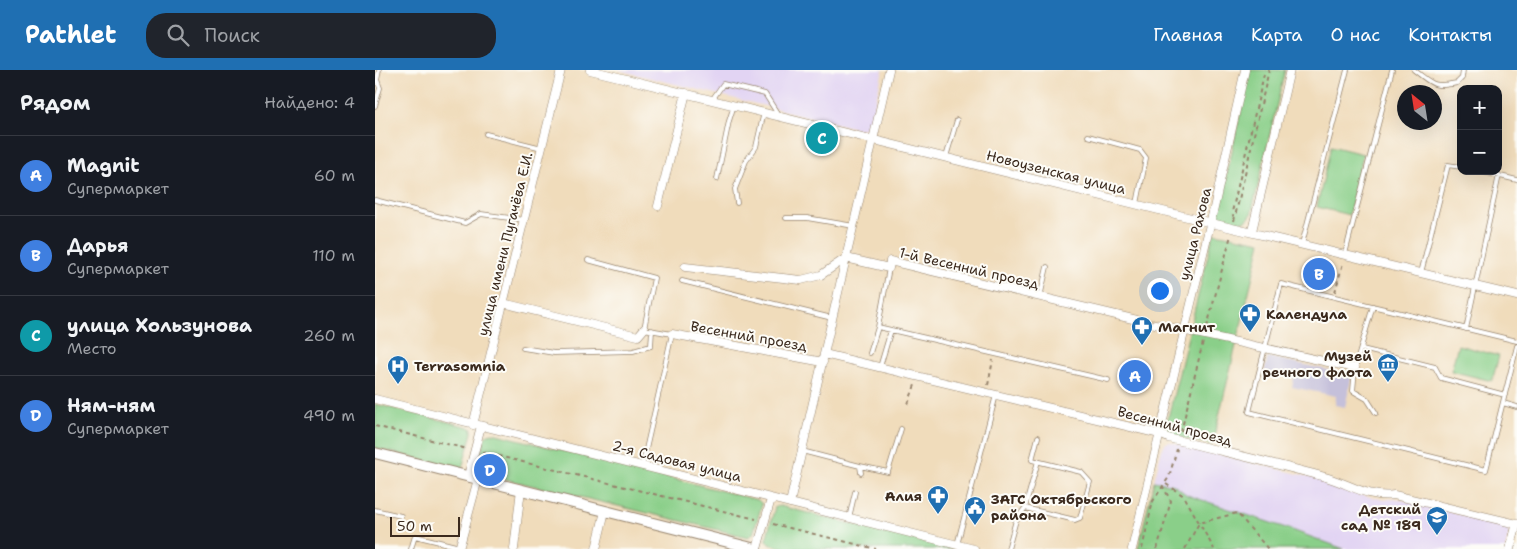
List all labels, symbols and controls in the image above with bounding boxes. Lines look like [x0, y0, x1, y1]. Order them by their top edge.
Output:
search box [146, 13, 496, 58]
text: Pathlet [25, 19, 116, 51]
icon: search [164, 21, 192, 49]
text: Поиск [204, 23, 260, 48]
text: Главная [1153, 23, 1223, 47]
text: Карта [1251, 23, 1303, 47]
text: О нас [1331, 23, 1380, 47]
text: Контакты [1408, 23, 1492, 47]
north arrow [1397, 85, 1442, 130]
map controls [1457, 85, 1502, 175]
button: + [1457, 85, 1502, 130]
text: Рядом [20, 89, 90, 117]
text: Найдено: 4 [264, 92, 355, 113]
pin: C [806, 119, 838, 157]
button: − [1457, 130, 1502, 175]
street label: Новоузенская улица [984, 146, 1128, 198]
street label: улица имени Пугачёва Е.И. [473, 150, 537, 338]
text: Magnit [67, 153, 139, 178]
text: A [30, 165, 42, 186]
text: 60 m [314, 165, 355, 186]
text: Супермаркет [67, 178, 169, 199]
street label: улица Рахова [1175, 185, 1215, 282]
text: Дарья [67, 233, 129, 258]
street label: 1-й Весенний проезд [897, 243, 1041, 293]
text: B [31, 245, 41, 266]
text: 110 m [312, 245, 355, 266]
pin: B [1303, 255, 1335, 293]
text: Супермаркет [67, 258, 169, 279]
your location [1147, 278, 1173, 304]
pharmacy icon: Календула [1238, 302, 1262, 333]
place label: Календула [1266, 305, 1347, 323]
text: улица Хользунова [67, 313, 252, 338]
pharmacy icon: Магнит [1130, 315, 1154, 346]
street label: Весенний проезд [689, 317, 809, 355]
place label: Магнит [1158, 318, 1216, 336]
text: C [31, 325, 41, 346]
text: 260 m [303, 325, 355, 346]
text: Место [67, 338, 117, 359]
place label: Музей речного флота [1263, 347, 1372, 381]
museum icon: Музей речного флота [1376, 352, 1400, 383]
hospital icon: Terrasomnia [386, 354, 410, 385]
place label: Terrasomnia [414, 357, 506, 375]
pin: A [1119, 357, 1151, 395]
text: Ням-ням [67, 393, 155, 418]
street label: Весенний проезд [1116, 402, 1234, 450]
text: D [30, 405, 42, 426]
text: 490 m [303, 405, 355, 426]
text: Супермаркет [67, 418, 169, 439]
street label: 2-я Садовая улица [611, 436, 744, 486]
pin: D [474, 451, 506, 489]
pharmacy icon: Алия [926, 484, 950, 515]
place label: Алия [885, 487, 922, 505]
place label: ЗАГС Октябрьского района [991, 490, 1132, 524]
public building icon: ЗАГС Октябрьского района [963, 495, 987, 526]
place label: Детский сад № 189 [1341, 500, 1421, 534]
school or university icon: Детский сад № 189 [1425, 505, 1449, 536]
scale bar [390, 514, 460, 537]
text: 50 m [397, 517, 432, 535]

